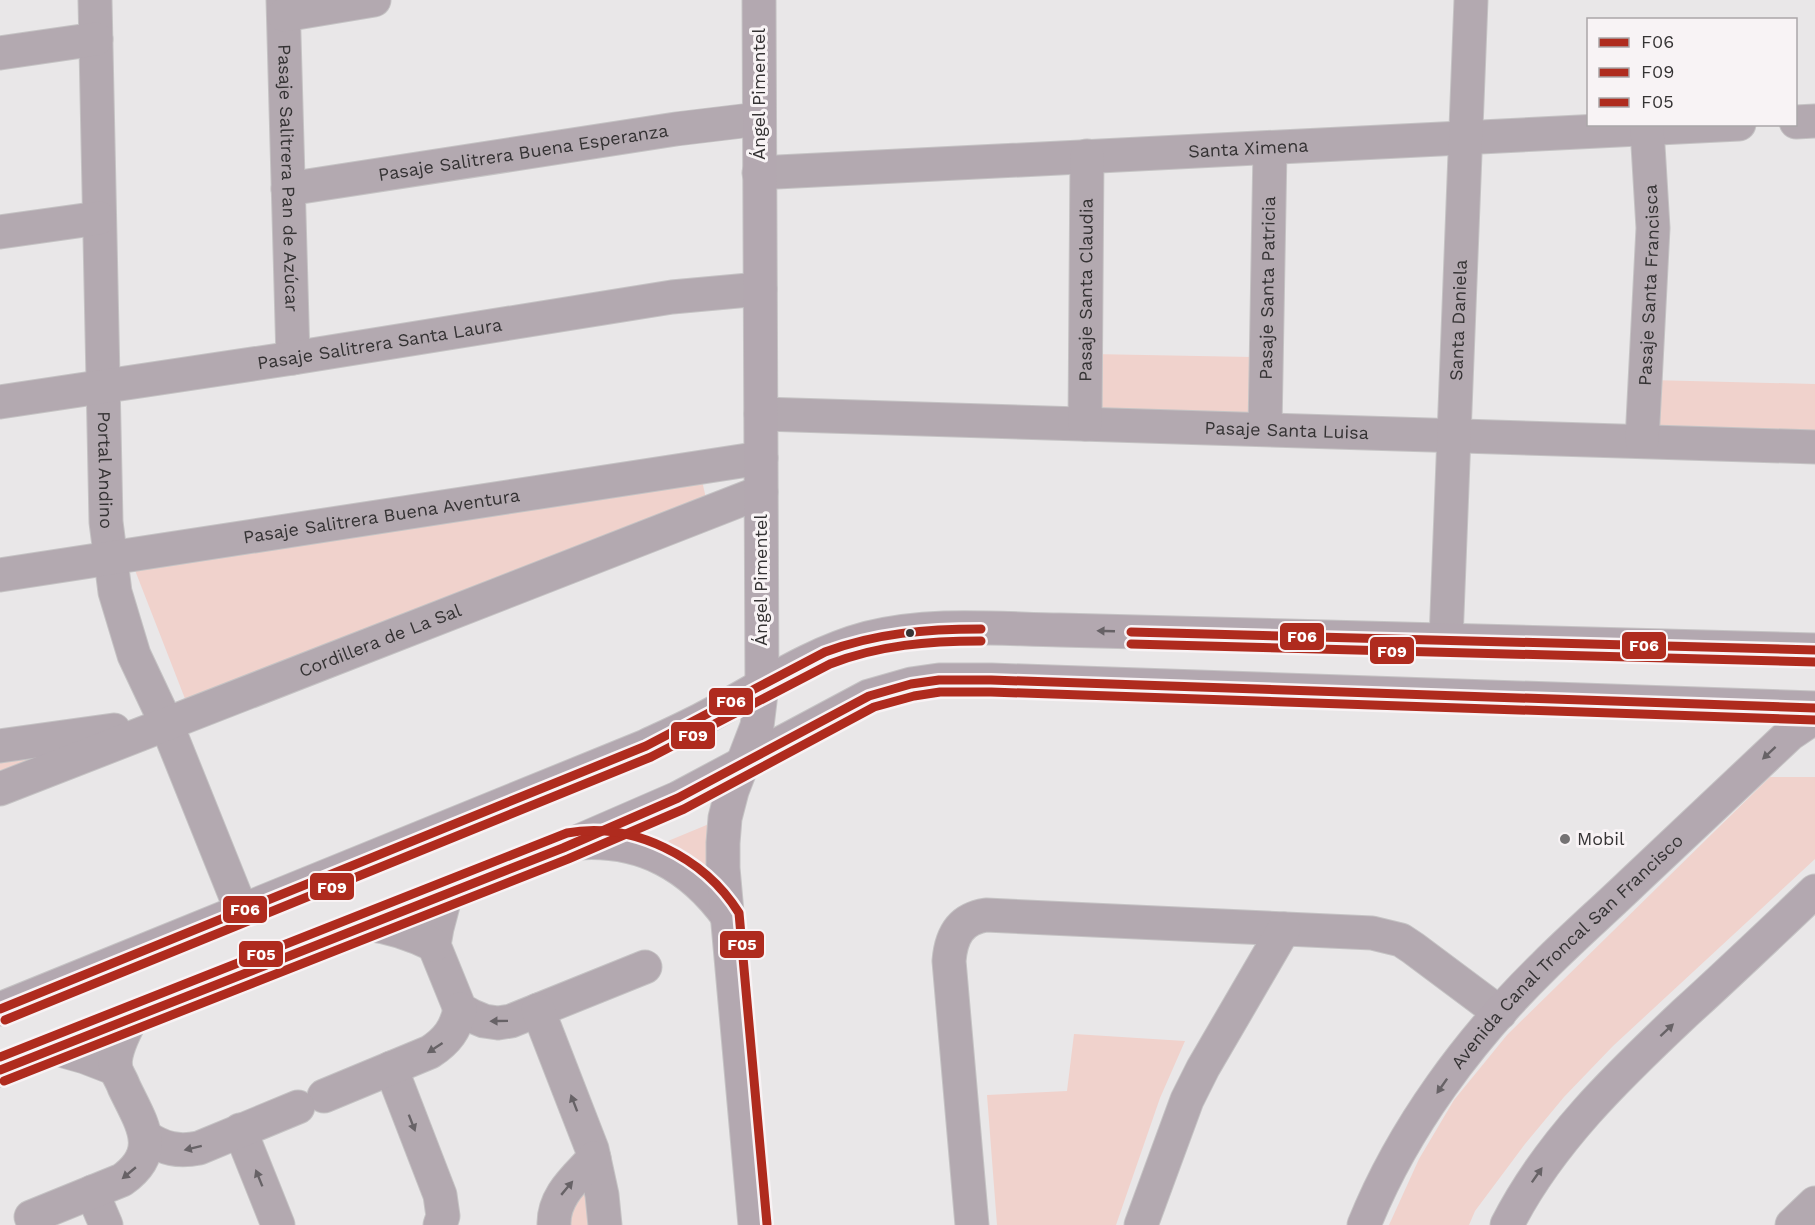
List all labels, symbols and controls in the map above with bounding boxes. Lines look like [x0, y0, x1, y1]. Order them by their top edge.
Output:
legend [1587, 18, 1797, 126]
street label: Ángel Pimentel [748, 28, 769, 160]
text: F06 [1641, 31, 1674, 52]
street label: Pasaje Salitrera Pan de Azúcar [274, 44, 303, 312]
text: F09 [1641, 61, 1674, 82]
text: F05 [1641, 91, 1674, 112]
street label: Pasaje Salitrera Buena Esperanza [377, 119, 670, 185]
street label: Santa Ximena [1188, 135, 1309, 162]
street label: Pasaje Santa Francisca [1634, 184, 1663, 386]
street label: Pasaje Santa Patricia [1255, 196, 1279, 380]
street label: Pasaje Santa Claudia [1074, 198, 1097, 382]
street label: Santa Daniela [1445, 259, 1471, 381]
street label: Pasaje Salitrera Santa Laura [256, 314, 503, 373]
street label: Portal Andino [94, 411, 118, 530]
street label: Pasaje Santa Luisa [1204, 417, 1369, 443]
street label: Pasaje Salitrera Buena Aventura [242, 484, 521, 547]
street label: Ángel Pimentel [750, 514, 771, 646]
street label: Cordillera de La Sal [296, 599, 464, 681]
line badge: F06 [1279, 622, 1325, 651]
unlabelled marker [904, 627, 916, 639]
one-way arrow [1096, 627, 1115, 636]
text: F06 [1287, 627, 1317, 646]
line badge: F06 [1621, 631, 1667, 660]
line badge: F09 [1369, 636, 1415, 665]
text: F06 [1629, 636, 1659, 655]
text: F09 [1377, 642, 1407, 661]
line badge: F06 [708, 687, 754, 716]
text: F06 [716, 692, 746, 711]
line badge: F09 [670, 721, 716, 750]
text: F09 [678, 726, 708, 745]
one-way arrow [1762, 746, 1777, 760]
place label: Mobil [1577, 828, 1625, 849]
street label: Avenida Canal Troncal San Francisco [1446, 830, 1687, 1073]
marker: Mobil [1558, 832, 1572, 846]
line badge: F09 [309, 872, 355, 901]
text: F09 [317, 878, 347, 897]
line badge: F06 [222, 895, 268, 924]
text: F06 [230, 900, 260, 919]
line badge: F05 [719, 930, 765, 959]
text: F05 [727, 935, 757, 954]
line badge: F05 [238, 940, 284, 968]
text: F05 [246, 945, 276, 964]
one-way arrow [489, 1016, 508, 1026]
one-way arrow [1660, 1023, 1675, 1037]
one-way arrow [427, 1042, 444, 1053]
one-way arrow [1436, 1078, 1448, 1094]
one-way arrow [569, 1094, 578, 1112]
one-way arrow [408, 1114, 418, 1132]
one-way arrow [184, 1144, 202, 1154]
one-way arrow [122, 1166, 137, 1179]
one-way arrow [1531, 1167, 1543, 1183]
one-way arrow [254, 1168, 264, 1186]
one-way arrow [560, 1181, 573, 1196]

